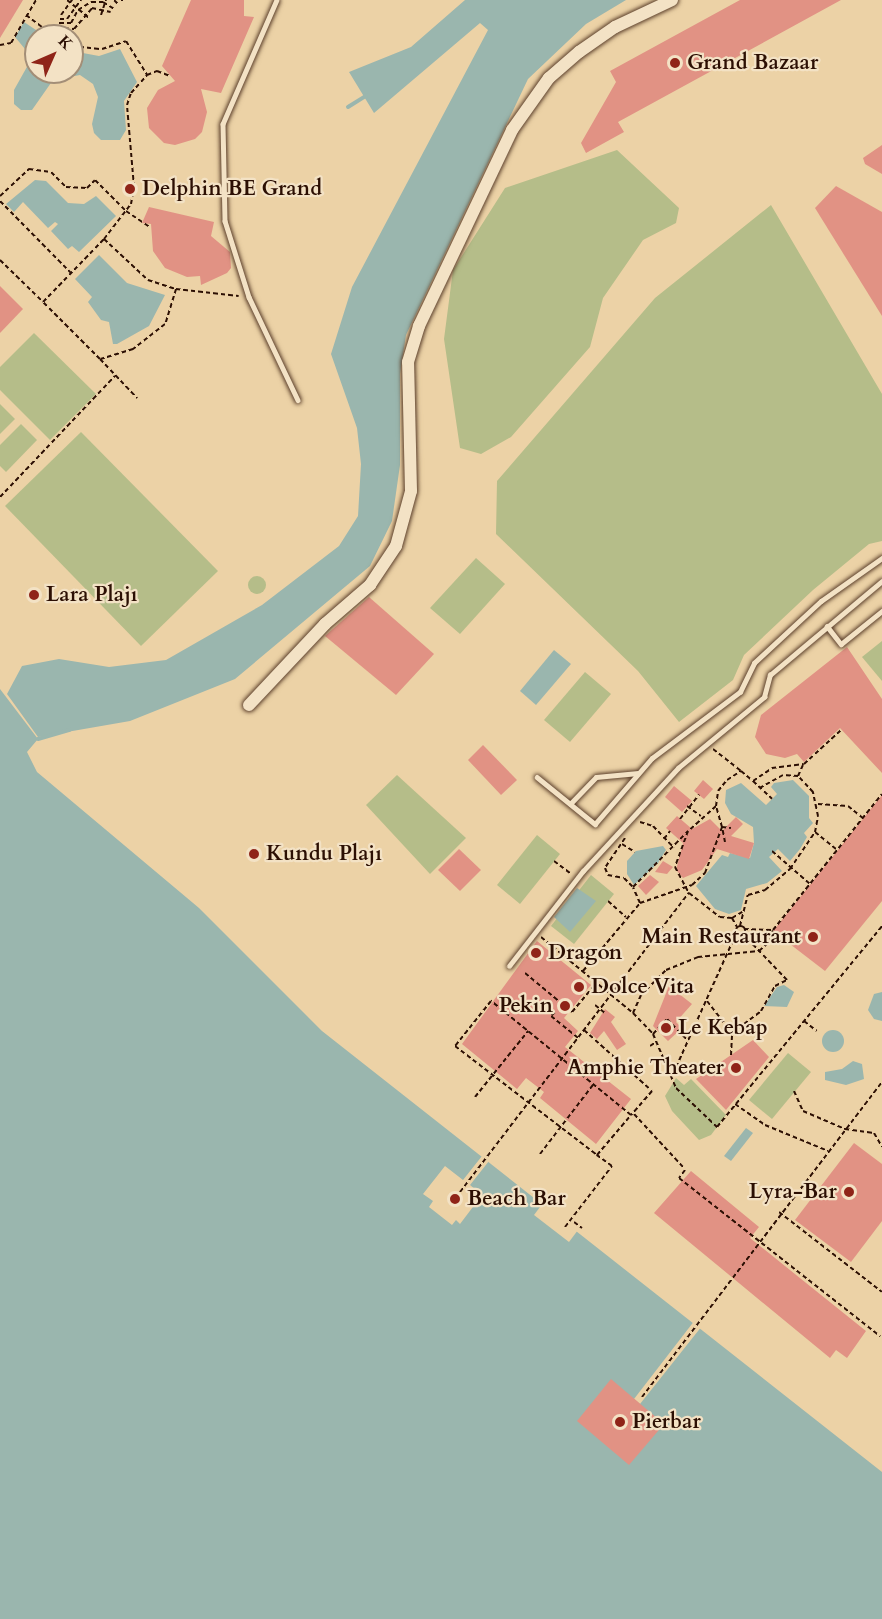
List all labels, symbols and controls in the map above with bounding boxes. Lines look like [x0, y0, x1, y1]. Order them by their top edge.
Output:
north arrow [24, 24, 84, 84]
text: K [53, 30, 78, 55]
place label: Grand Bazaar [687, 50, 818, 76]
marker: Grand Bazaar [668, 56, 682, 70]
place label: Delphin BE Grand [142, 176, 322, 202]
marker: Delphin BE Grand [123, 182, 137, 196]
place label: Lara Plajı [46, 582, 138, 608]
marker: Lara Plajı [27, 588, 41, 602]
place label: Kundu Plajı [266, 841, 382, 867]
marker: Kundu Plajı [247, 847, 261, 861]
place label: Main Restaurant [642, 924, 801, 950]
marker: Main Restaurant [806, 930, 820, 944]
place label: Dragon [548, 940, 622, 966]
marker: Dragon [529, 946, 543, 960]
place label: Dolce Vita [591, 974, 694, 1000]
marker: Dolce Vita [572, 980, 586, 994]
place label: Pekin [499, 993, 553, 1019]
marker: Pekin [558, 999, 572, 1013]
place label: Le Kebap [678, 1015, 768, 1041]
marker: Le Kebap [659, 1021, 673, 1035]
place label: Amphie Theater [567, 1055, 724, 1081]
marker: Amphie Theater [729, 1061, 743, 1075]
place label: Lyra-Bar [749, 1179, 837, 1205]
marker: Lyra-Bar [842, 1185, 856, 1199]
place label: Beach Bar [467, 1186, 566, 1212]
marker: Beach Bar [448, 1192, 462, 1206]
place label: Pierbar [632, 1409, 701, 1435]
marker: Pierbar [613, 1415, 627, 1429]

